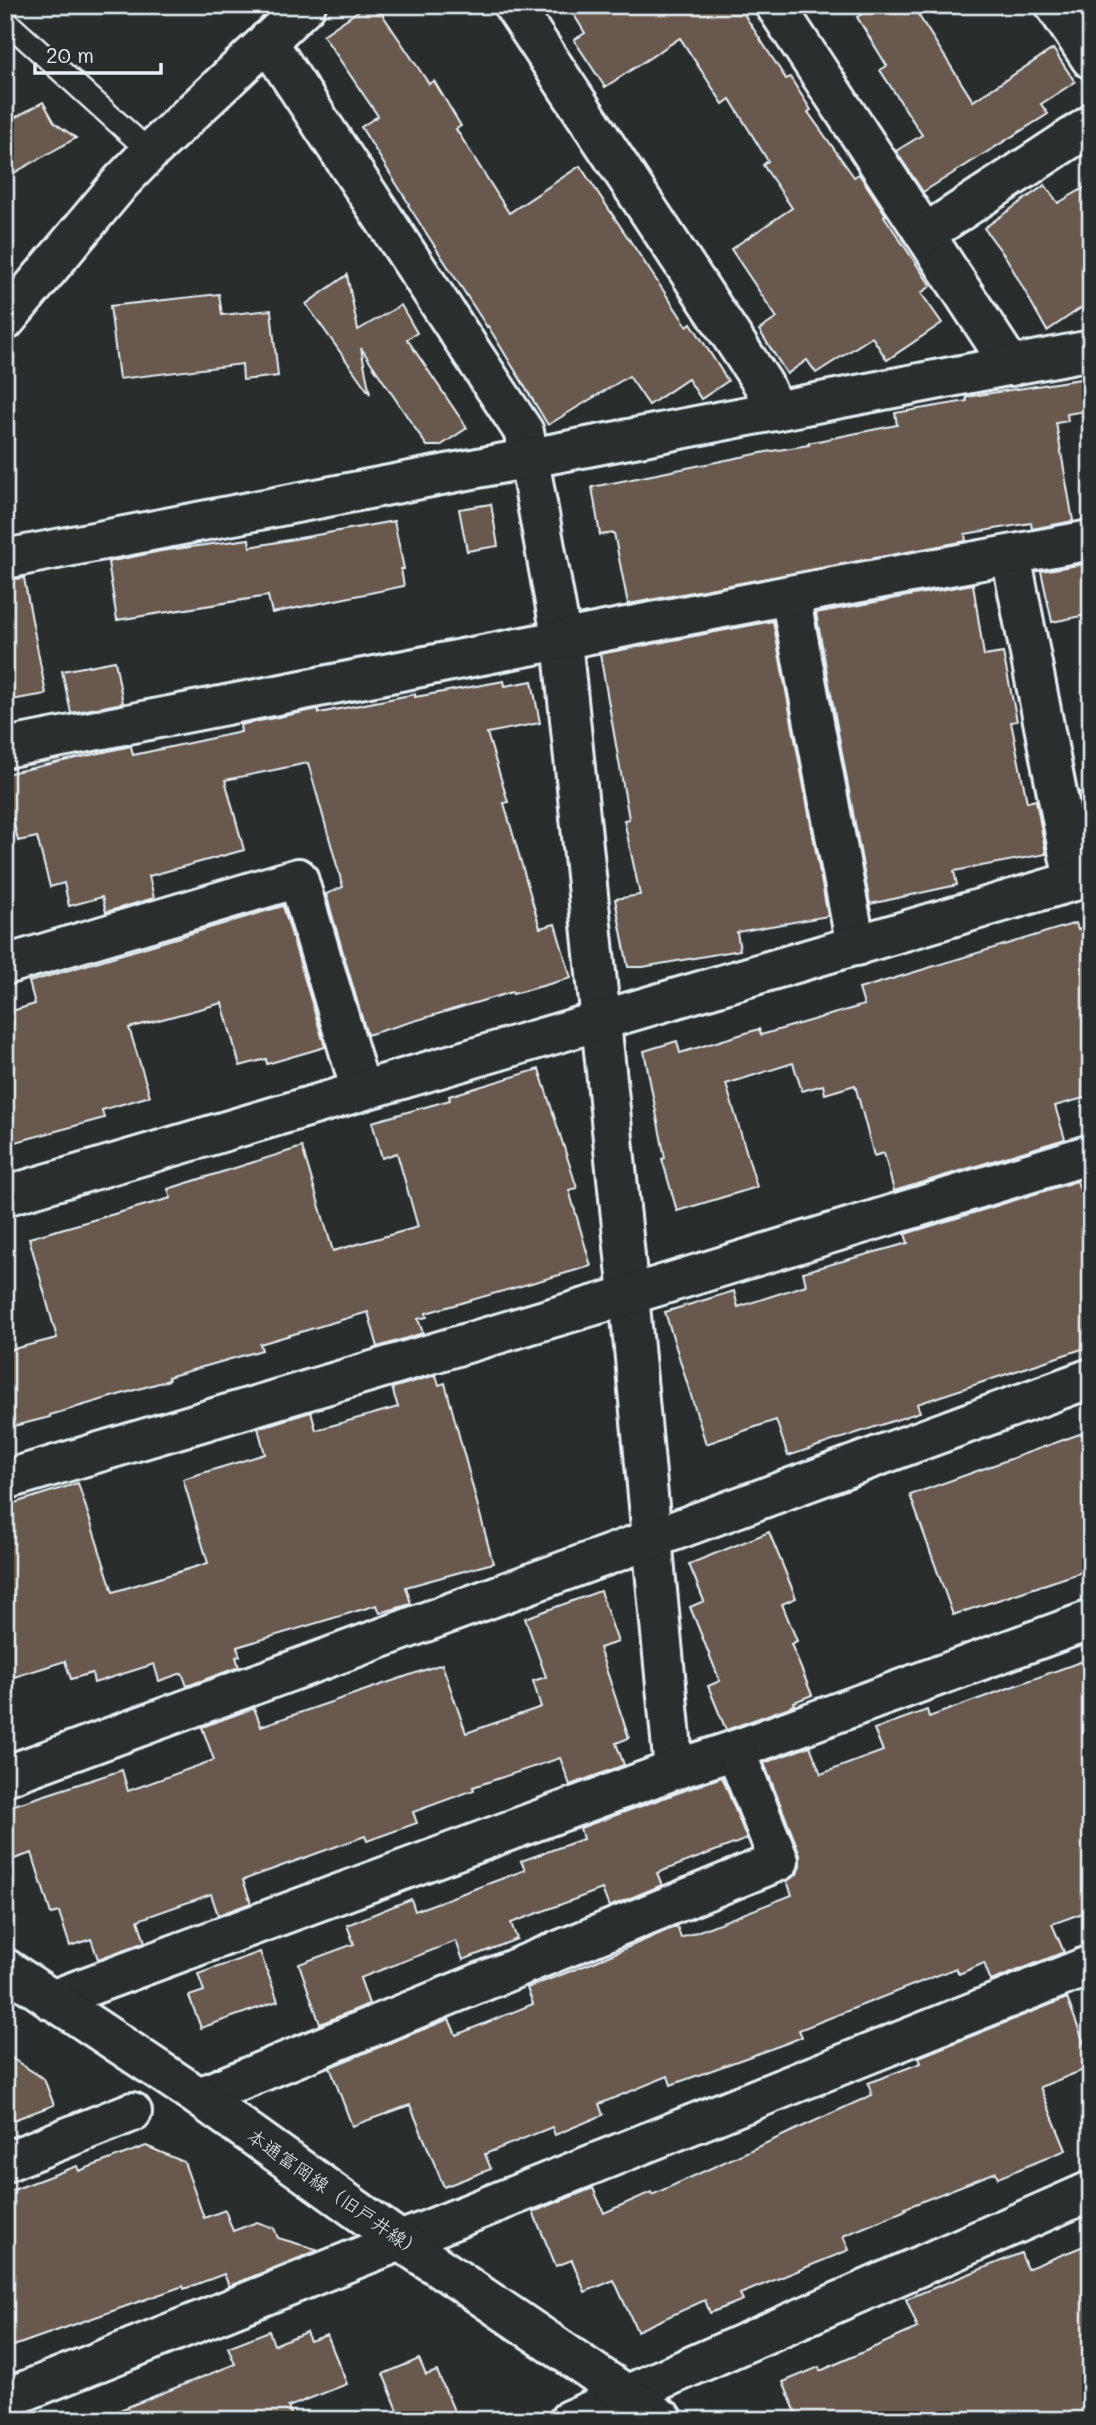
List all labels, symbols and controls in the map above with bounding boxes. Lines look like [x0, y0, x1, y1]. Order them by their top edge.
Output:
scale bar [35, 32, 161, 76]
text: 20 m [46, 41, 94, 68]
street label: 本通富岡線（旧戸井線） [243, 2122, 428, 2263]

